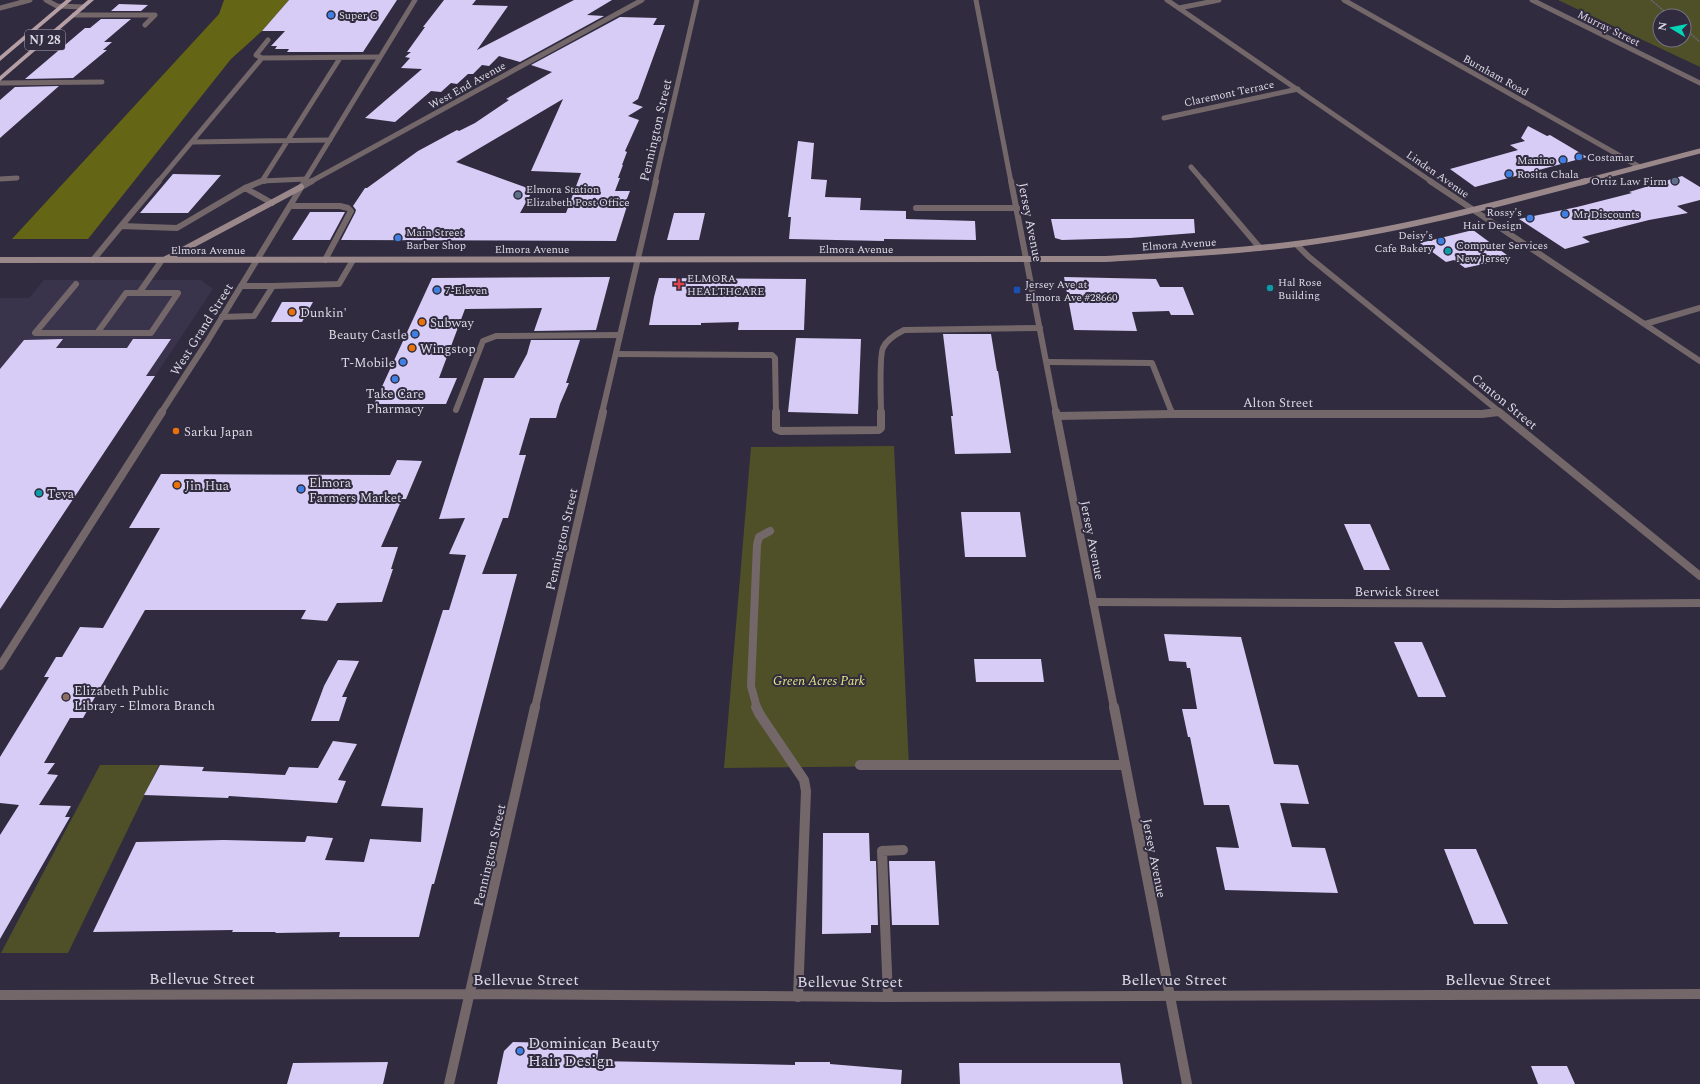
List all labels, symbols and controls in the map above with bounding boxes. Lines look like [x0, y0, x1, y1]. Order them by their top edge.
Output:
street label: Murray Street [1575, 6, 1643, 51]
place label: Super C [339, 7, 378, 24]
north arrow [1652, 8, 1692, 48]
marker: Super C [326, 10, 336, 20]
text: N [1653, 20, 1672, 32]
road number: NJ 28 [25, 30, 65, 50]
street label: Burnham Road [1460, 50, 1532, 101]
street label: West End Avenue [426, 57, 509, 114]
street label: Claremont Terrace [1182, 76, 1276, 111]
street label: Pennington Street [634, 77, 678, 183]
street label: Linden Avenue [1403, 146, 1473, 203]
place label: Costamar [1587, 149, 1635, 166]
place label: Manino [1517, 152, 1555, 169]
marker: Costamar [1574, 152, 1584, 162]
marker: Manino [1558, 155, 1568, 165]
place label: Rosita Chala [1517, 166, 1579, 183]
marker: Rosita Chala [1504, 169, 1514, 179]
place label: Ortiz Law Firm [1591, 173, 1668, 190]
marker: Ortiz Law Firm [1670, 176, 1680, 186]
place label: Elmora Station Elizabeth Post Office [526, 181, 630, 211]
street label: Jersey Avenue [1013, 181, 1048, 264]
marker: Elmora Station Elizabeth Post Office [513, 190, 523, 200]
place label: Rossy's Hair Design [1463, 204, 1522, 234]
place label: Mr Discounts [1573, 206, 1640, 223]
marker: Mr Discounts [1560, 209, 1570, 219]
marker: Rossy's Hair Design [1525, 213, 1535, 223]
place label: Main Street Barber Shop [406, 224, 466, 254]
place label: Deisy's Cafe Bakery [1374, 227, 1434, 257]
marker: Main Street Barber Shop [393, 233, 403, 243]
street label: Elmora Avenue [1141, 233, 1217, 256]
marker: Deisy's Cafe Bakery [1436, 236, 1446, 246]
place label: Computer Services New Jersey [1456, 237, 1548, 267]
street label: Elmora Avenue [495, 241, 569, 258]
street label: Elmora Avenue [819, 241, 893, 258]
street label: Elmora Avenue [171, 242, 245, 259]
marker: Computer Services New Jersey [1443, 246, 1453, 256]
place label: ELMORA HEALTHCARE [687, 270, 765, 300]
place label: Hal Rose Building [1278, 274, 1322, 304]
place label: Jersey Ave at Elmora Ave #28660 [1025, 276, 1118, 306]
street label: West Grand Street [165, 279, 239, 380]
marker: ELMORA HEALTHCARE [674, 279, 684, 289]
place label: 7-Eleven [445, 282, 487, 299]
marker: Hal Rose Building [1265, 283, 1275, 293]
marker: 7-Eleven [432, 285, 442, 295]
marker: Jersey Ave at Elmora Ave #28660 [1012, 285, 1022, 295]
place label: Dunkin' [300, 303, 347, 323]
marker: Dunkin' [287, 307, 297, 317]
place label: Subway [430, 313, 475, 333]
marker: Subway [417, 317, 427, 327]
place label: Beauty Castle [328, 325, 407, 345]
marker: Beauty Castle [410, 329, 420, 339]
place label: Wingstop [420, 339, 476, 359]
marker: Wingstop [407, 343, 417, 353]
place label: T-Mobile [341, 353, 395, 373]
marker: T-Mobile [398, 357, 408, 367]
street label: Canton Street [1467, 369, 1542, 435]
marker: Take Care Pharmacy [390, 374, 400, 384]
place label: Take Care Pharmacy [366, 384, 424, 419]
street label: Alton Street [1243, 393, 1313, 413]
place label: Sarku Japan [184, 422, 253, 442]
marker: Sarku Japan [171, 426, 181, 436]
place label: Elmora Farmers Market [309, 473, 402, 508]
place label: Jin Hua [185, 476, 230, 496]
marker: Jin Hua [172, 480, 182, 490]
place label: Teva [47, 484, 75, 504]
marker: Elmora Farmers Market [296, 484, 306, 494]
street label: Pennington Street [540, 486, 584, 592]
marker: Teva [34, 488, 44, 498]
street label: Jersey Avenue [1075, 499, 1110, 582]
street label: Berwick Street [1355, 582, 1440, 602]
park label: Green Acres Park [773, 671, 865, 691]
place label: Elizabeth Public Library - Elmora Branch [74, 681, 215, 716]
marker: Elizabeth Public Library - Elmora Branch [61, 692, 71, 702]
street label: Pennington Street [468, 802, 512, 908]
street label: Jersey Avenue [1137, 817, 1172, 900]
street label: Bellevue Street [149, 967, 255, 991]
street label: Bellevue Street [473, 968, 579, 992]
street label: Bellevue Street [1121, 968, 1227, 992]
street label: Bellevue Street [1445, 968, 1551, 992]
street label: Bellevue Street [797, 970, 903, 994]
place label: Dominican Beauty Hair Design [528, 1031, 661, 1073]
marker: Dominican Beauty Hair Design [515, 1046, 525, 1056]

